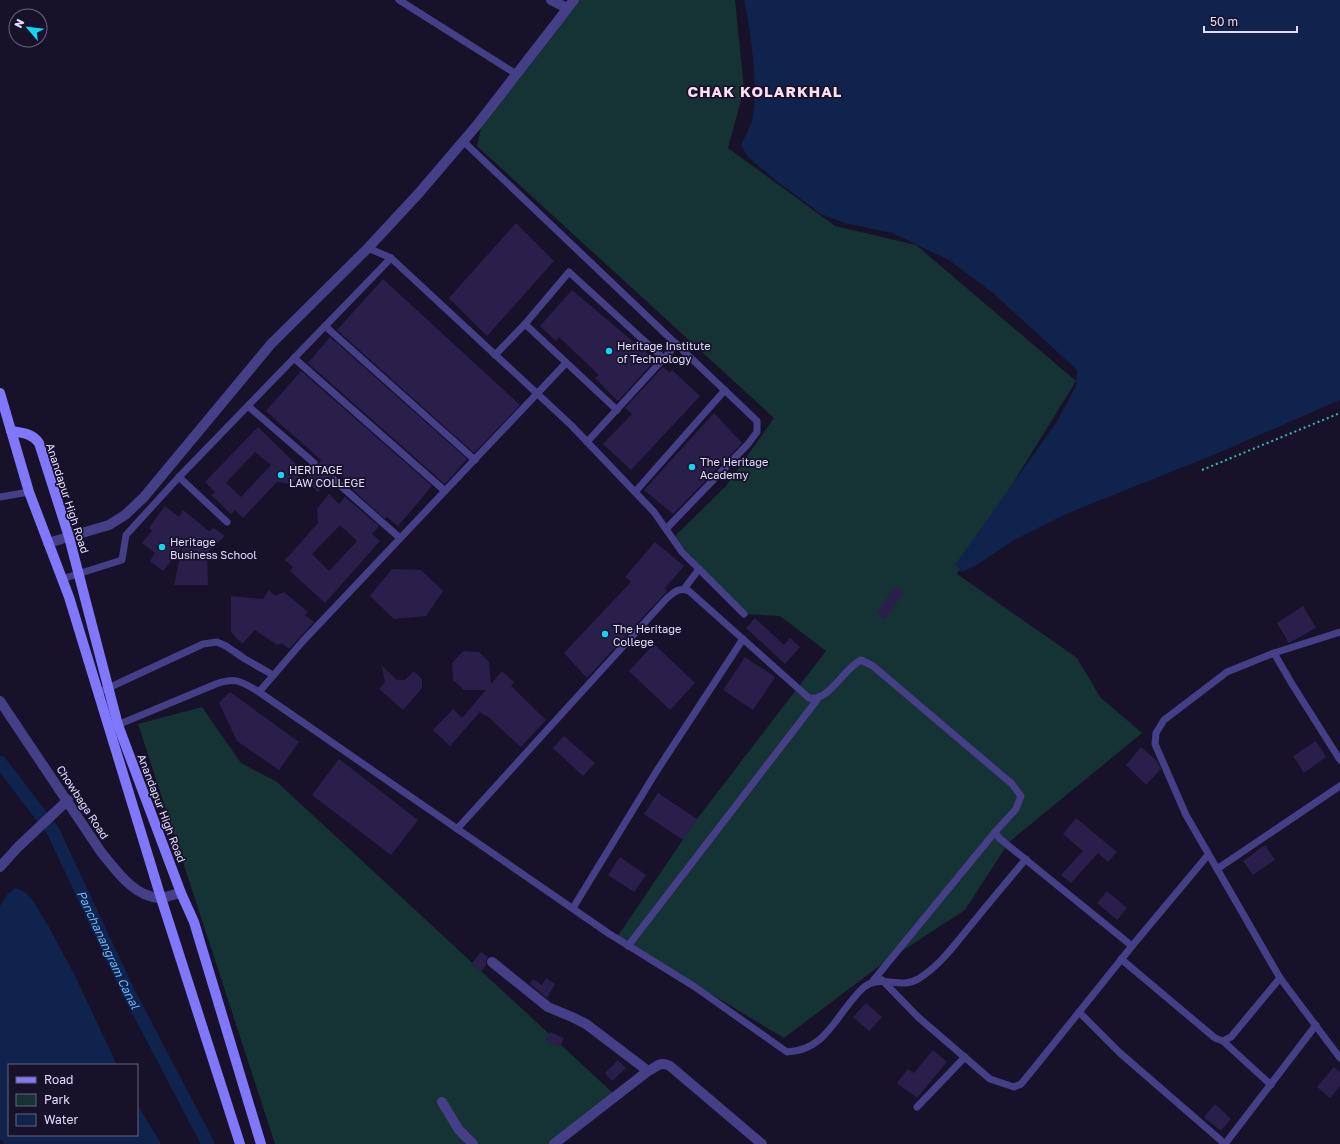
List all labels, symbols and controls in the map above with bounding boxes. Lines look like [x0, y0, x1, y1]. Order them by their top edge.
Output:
north arrow [8, 8, 48, 48]
scale bar [1204, 8, 1297, 34]
text: 50 m [1210, 14, 1238, 29]
text: N [11, 16, 26, 30]
district label: CHAK KOLARKHAL [688, 82, 842, 100]
place label: Heritage Institute of Technology [617, 339, 711, 365]
marker: Heritage Institute of Technology [604, 346, 614, 356]
street label: Anandapur High Road [44, 441, 92, 555]
place label: The Heritage Academy [700, 455, 768, 481]
marker: The Heritage Academy [687, 462, 697, 472]
place label: HERITAGE LAW COLLEGE [289, 463, 365, 489]
marker: HERITAGE LAW COLLEGE [276, 470, 286, 480]
place label: Heritage Business School [170, 535, 257, 561]
marker: Heritage Business School [157, 542, 167, 552]
place label: The Heritage College [613, 622, 681, 648]
marker: The Heritage College [600, 629, 610, 639]
street label: Anandapur High Road [135, 752, 189, 864]
street label: Chowbaga Road [54, 763, 112, 841]
water label: Panchanangram Canal [74, 888, 144, 1012]
legend [8, 1064, 138, 1136]
text: Road [44, 1072, 73, 1087]
text: Park [44, 1092, 70, 1107]
text: Water [44, 1112, 78, 1127]

